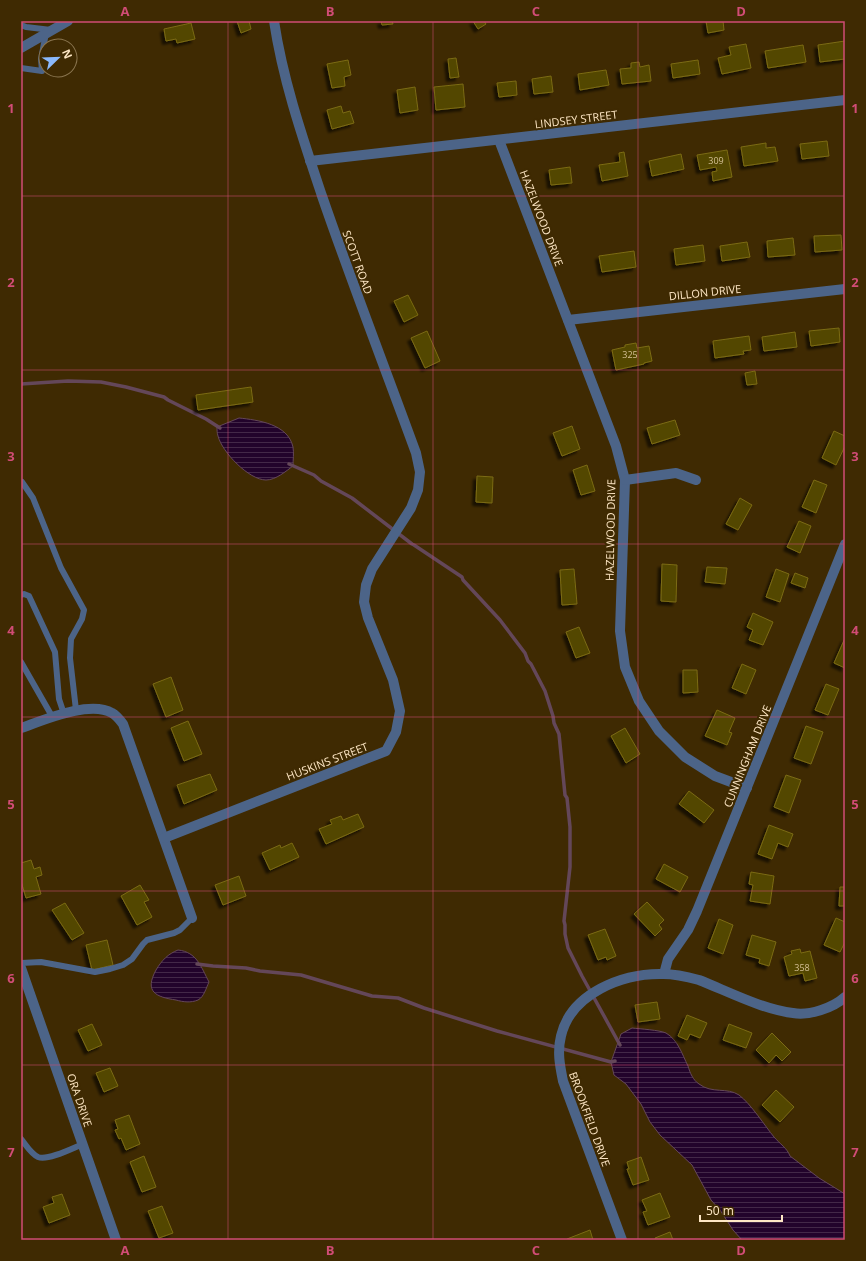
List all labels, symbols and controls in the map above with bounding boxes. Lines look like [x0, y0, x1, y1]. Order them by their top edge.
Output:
text: A [121, 2, 130, 20]
text: B [326, 2, 335, 20]
text: C [532, 2, 540, 20]
text: D [736, 2, 746, 20]
north arrow [38, 38, 78, 78]
text: N [59, 47, 76, 61]
text: 1 [7, 99, 15, 117]
text: 1 [851, 99, 859, 117]
street label: LINDSEY STREET [534, 106, 618, 132]
house number: 309 [708, 154, 724, 167]
street label: HAZELWOOD DRIVE [517, 168, 567, 268]
street label: SCOTT ROAD [340, 228, 376, 296]
text: 2 [7, 273, 15, 291]
text: 2 [851, 273, 859, 291]
street label: DILLON DRIVE [668, 281, 742, 303]
house number: 325 [622, 348, 638, 361]
text: 3 [7, 447, 15, 465]
text: 3 [851, 447, 859, 465]
street label: HAZELWOOD DRIVE [602, 479, 618, 581]
text: 4 [7, 621, 15, 639]
text: 4 [851, 621, 859, 639]
street label: CUNNINGHAM DRIVE [720, 703, 774, 809]
street label: HUSKINS STREET [284, 739, 370, 783]
text: 5 [7, 795, 15, 813]
text: 5 [851, 795, 859, 813]
house number: 358 [794, 961, 810, 974]
text: 6 [7, 969, 15, 987]
text: 6 [851, 969, 859, 987]
street label: BROOKFIELD DRIVE [566, 1070, 614, 1168]
street label: ORA DRIVE [64, 1071, 96, 1129]
text: 7 [7, 1143, 15, 1161]
text: 7 [851, 1143, 859, 1161]
scale bar [700, 1197, 782, 1223]
text: 50 m [706, 1202, 734, 1219]
text: A [121, 1241, 130, 1259]
text: B [326, 1241, 335, 1259]
text: C [532, 1241, 540, 1259]
text: D [736, 1241, 746, 1259]

